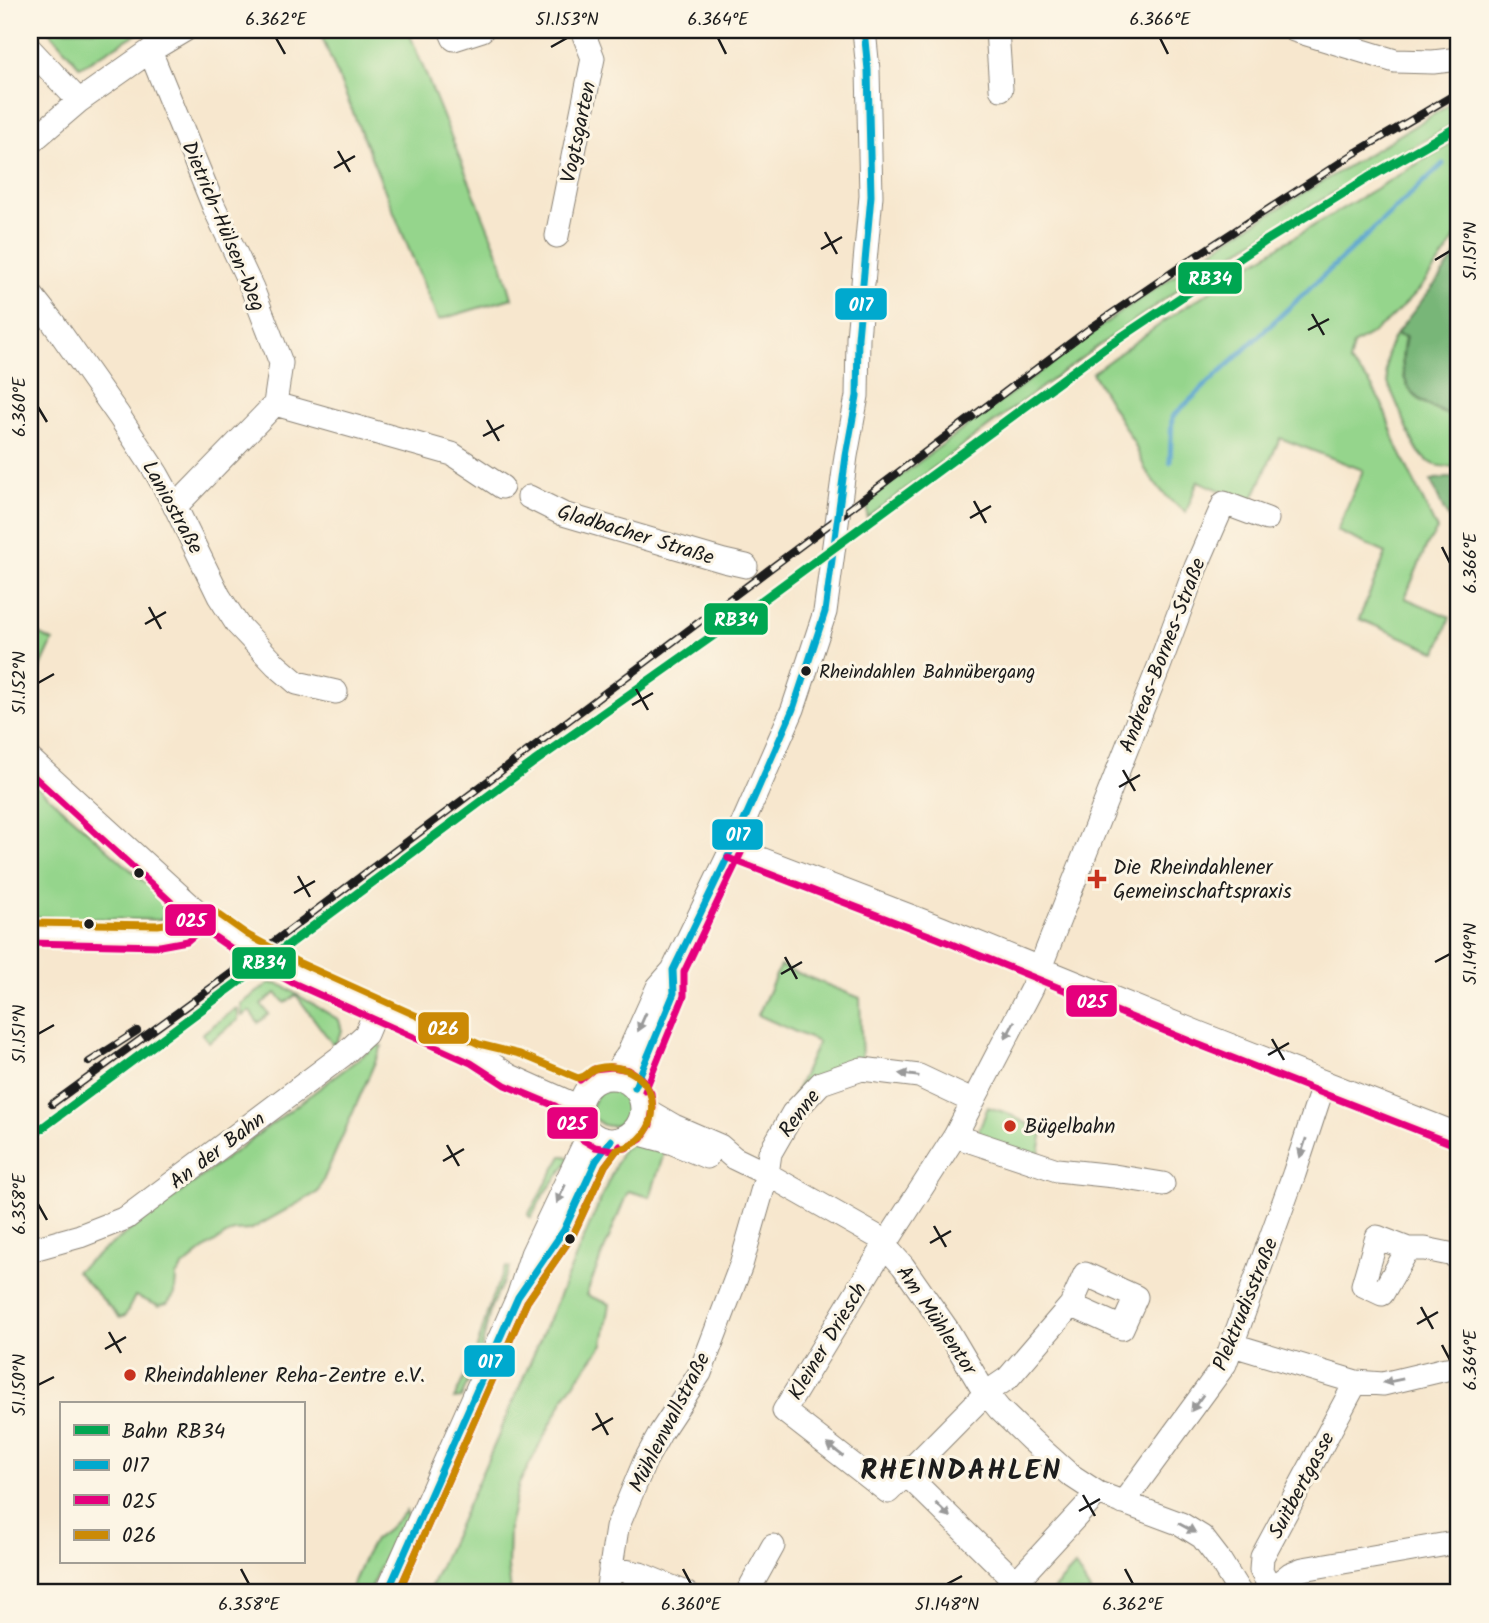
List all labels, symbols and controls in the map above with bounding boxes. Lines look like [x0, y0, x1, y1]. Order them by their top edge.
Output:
text: 6.362°E [245, 6, 307, 35]
text: 51.153°N [535, 6, 599, 35]
text: 6.364°E [687, 6, 749, 35]
text: 6.366°E [1129, 6, 1191, 35]
street label: Vogtsgarten [553, 78, 606, 186]
street label: Dietrich-Hülsen-Weg [172, 136, 273, 317]
text: 51.151°N [1457, 222, 1486, 280]
line badge: RB34 [1177, 261, 1243, 295]
text: RB34 [1188, 265, 1233, 295]
line badge: 017 [834, 287, 888, 321]
text: 017 [849, 291, 874, 321]
text: 6.360°E [6, 376, 35, 437]
street label: Laniostraße [132, 455, 211, 561]
street label: Gladbacher Straße [553, 496, 719, 575]
text: 6.366°E [1457, 532, 1486, 594]
street label: Andreas-Bornes-Straße [1111, 553, 1216, 758]
line badge: RB34 [703, 602, 769, 636]
text: RB34 [714, 606, 759, 636]
text: 51.152°N [6, 651, 35, 715]
place label: Rheindahlen Bahnübergang [819, 658, 1035, 688]
marker: Rheindahlen Bahnübergang [799, 664, 813, 678]
line badge: 017 [711, 818, 764, 851]
text: 017 [726, 821, 751, 851]
place label: Die Rheindahlener Gemeinschaftspraxis [1113, 852, 1292, 909]
unlabelled marker [132, 866, 146, 880]
marker: Die Rheindahlener Gemeinschaftspraxis [1087, 869, 1107, 889]
line badge: 025 [164, 903, 217, 937]
text: 025 [176, 907, 208, 937]
unlabelled marker [82, 917, 96, 931]
text: 51.149°N [1457, 923, 1486, 985]
line badge: RB34 [231, 946, 297, 980]
text: RB34 [242, 949, 287, 979]
line badge: 025 [1065, 984, 1118, 1018]
text: 025 [1077, 988, 1109, 1018]
text: 51.151°N [6, 1005, 35, 1063]
line badge: 026 [417, 1011, 470, 1045]
one-way arrow [636, 1012, 648, 1032]
text: 026 [427, 1015, 459, 1045]
one-way arrow [1004, 1020, 1016, 1040]
one-way arrow [898, 1070, 920, 1081]
street label: Renne [771, 1082, 830, 1145]
street label: An der Bahn [163, 1104, 273, 1198]
line badge: 025 [546, 1106, 599, 1140]
text: 025 [557, 1110, 589, 1140]
place label: Bügelbahn [1024, 1111, 1115, 1144]
marker: Bügelbahn [1002, 1118, 1018, 1134]
one-way arrow [1297, 1137, 1308, 1158]
text: 6.358°E [6, 1173, 35, 1235]
one-way arrow [555, 1184, 566, 1204]
unlabelled marker [563, 1232, 577, 1246]
street label: Plektrudisstraße [1205, 1232, 1288, 1376]
street label: Am Mühlentor [887, 1259, 985, 1383]
street label: Kleiner Driesch [780, 1276, 877, 1407]
text: 6.364°E [1457, 1329, 1486, 1391]
line badge: 017 [463, 1344, 516, 1378]
street label: Mühlenwallstraße [621, 1346, 720, 1499]
text: 017 [478, 1348, 503, 1378]
text: 51.150°N [6, 1354, 35, 1416]
place label: Rheindahlener Reha-Zentre e.V. [144, 1360, 425, 1393]
marker: Rheindahlener Reha-Zentre e.V. [122, 1367, 138, 1383]
one-way arrow [1381, 1376, 1403, 1387]
one-way arrow [1191, 1394, 1205, 1412]
legend [60, 1402, 304, 1564]
text: Bahn RB34 [122, 1416, 225, 1449]
street label: Suitbertgasse [1260, 1426, 1345, 1545]
one-way arrow [826, 1443, 844, 1458]
district label: RHEINDAHLEN [860, 1449, 1062, 1494]
text: 017 [122, 1450, 150, 1483]
text: 025 [122, 1486, 158, 1519]
one-way arrow [934, 1501, 951, 1517]
text: 026 [122, 1520, 156, 1553]
one-way arrow [1177, 1522, 1197, 1534]
text: 6.358°E [218, 1591, 280, 1620]
text: 6.360°E [661, 1591, 722, 1620]
text: 51.148°N [915, 1591, 979, 1620]
text: 6.362°E [1102, 1591, 1164, 1620]

